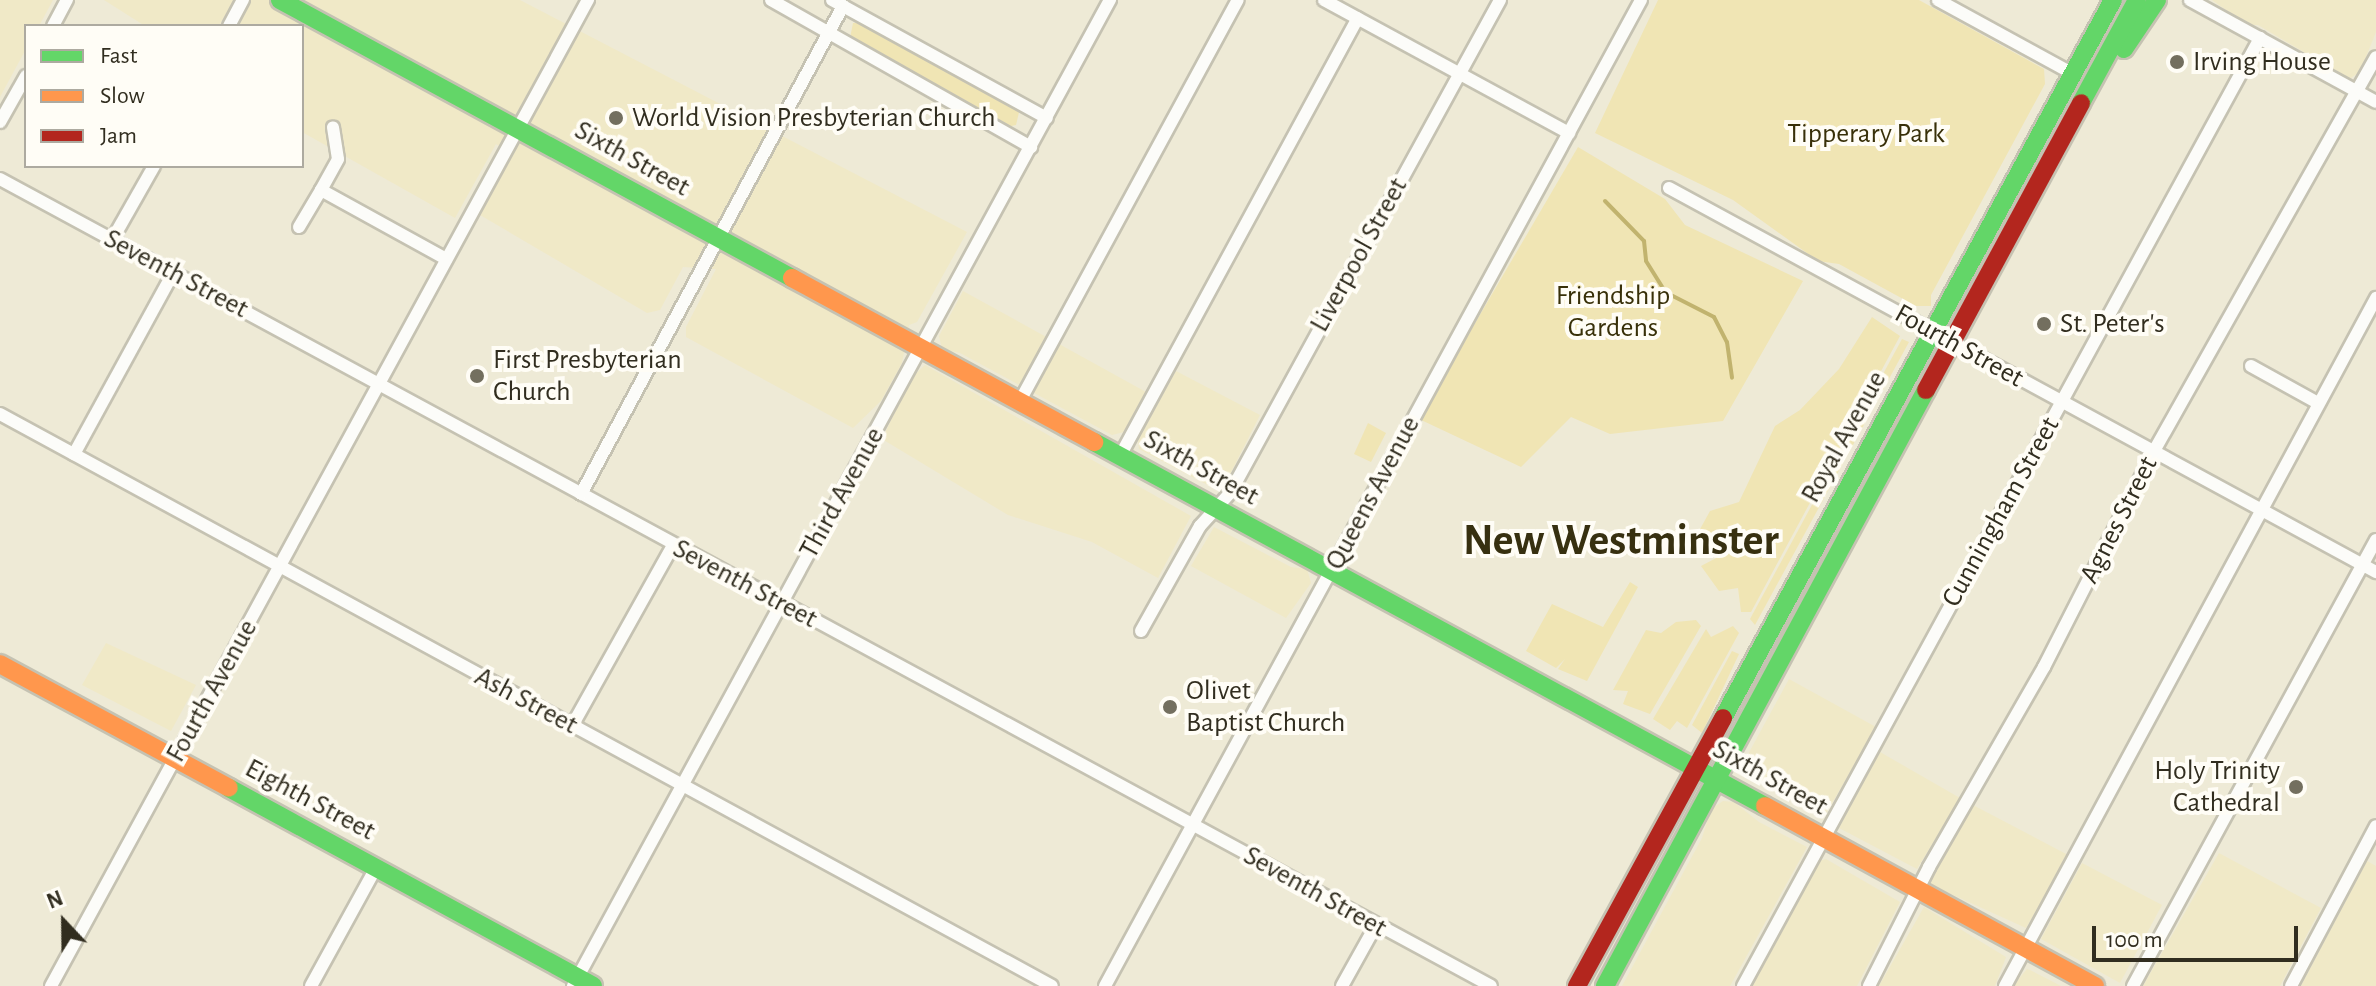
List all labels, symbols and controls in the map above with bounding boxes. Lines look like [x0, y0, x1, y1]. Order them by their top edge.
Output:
legend [24, 24, 304, 168]
text: Fast [100, 44, 137, 68]
place label: Irving House [2193, 45, 2331, 79]
marker: Irving House [2168, 53, 2186, 71]
text: Slow [100, 84, 145, 108]
place label: World Vision Presbyterian Church [632, 101, 995, 135]
marker: World Vision Presbyterian Church [607, 109, 625, 127]
street label: Sixth Street [569, 114, 695, 204]
park label: Tipperary Park [1787, 117, 1945, 151]
text: Jam [100, 124, 137, 148]
street label: Liverpool Street [1303, 172, 1415, 338]
street label: Seventh Street [98, 222, 254, 326]
park label: Friendship Gardens [1556, 279, 1670, 345]
street label: Fourth Street [1889, 297, 2029, 395]
place label: St. Peter's [2060, 307, 2165, 341]
marker: St. Peter's [2035, 315, 2053, 333]
place label: First Presbyterian Church [493, 343, 682, 409]
street label: Royal Avenue [1794, 365, 1894, 509]
marker: First Presbyterian Church [468, 367, 486, 385]
street label: Queens Avenue [1318, 411, 1428, 575]
street label: Cunningham Street [1935, 411, 2067, 613]
street label: Third Avenue [792, 422, 892, 564]
street label: Sixth Street [1138, 423, 1264, 513]
street label: Agnes Street [2073, 451, 2165, 589]
district label: New Westminster [1463, 515, 1779, 567]
street label: Seventh Street [667, 532, 823, 636]
street label: Fourth Avenue [159, 614, 265, 768]
street label: Ash Street [469, 660, 583, 742]
place label: Olivet Baptist Church [1186, 674, 1345, 740]
marker: Olivet Baptist Church [1161, 698, 1179, 716]
street label: Sixth Street [1707, 733, 1833, 823]
street label: Eighth Street [239, 752, 381, 848]
place label: Holy Trinity Cathedral [2154, 754, 2280, 820]
marker: Holy Trinity Cathedral [2287, 778, 2305, 796]
street label: Seventh Street [1238, 839, 1392, 945]
north arrow [24, 882, 104, 962]
text: N [44, 887, 66, 913]
scale bar [2096, 910, 2302, 960]
text: 100 m [2106, 928, 2163, 952]

